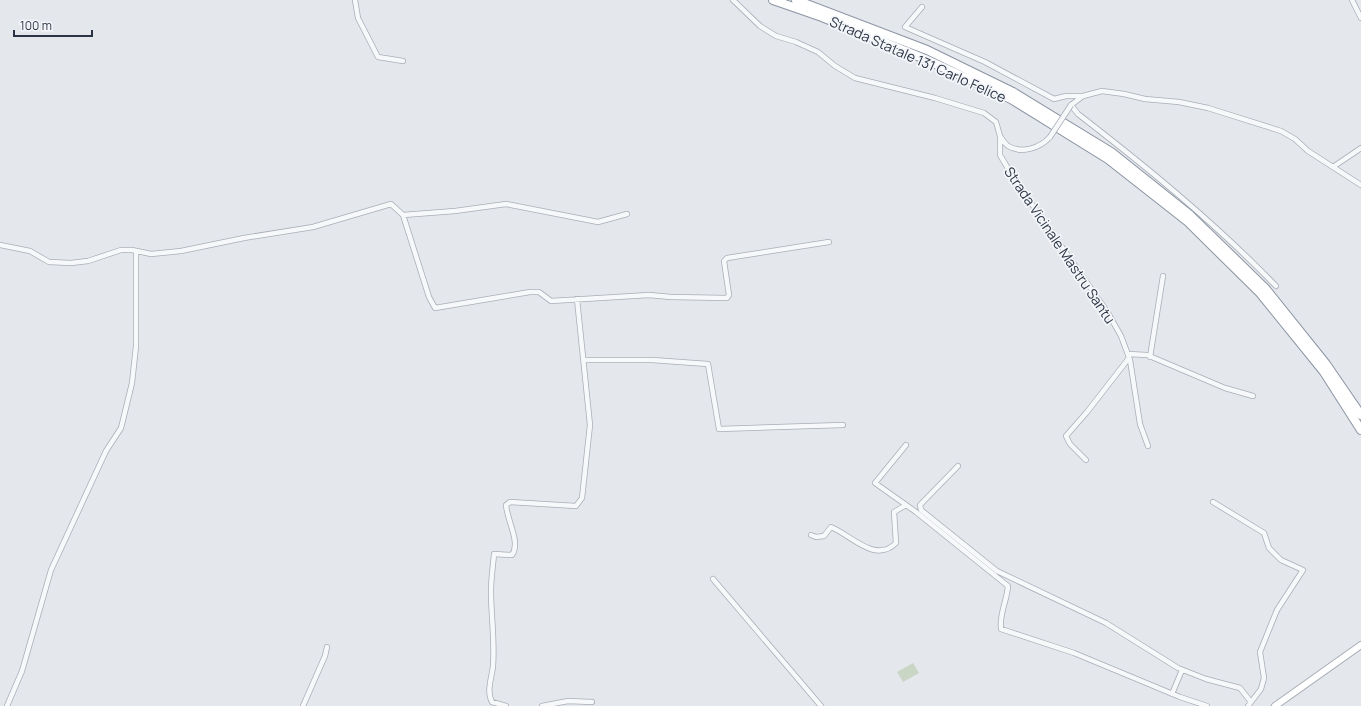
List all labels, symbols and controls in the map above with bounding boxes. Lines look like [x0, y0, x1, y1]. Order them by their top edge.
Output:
street label: Strada Statale 131 Carlo Felice [827, 11, 1009, 107]
scale bar [14, 12, 92, 38]
text: 100 m [20, 17, 52, 34]
street label: Strada Vicinale Mastru Santu [1000, 163, 1120, 327]

